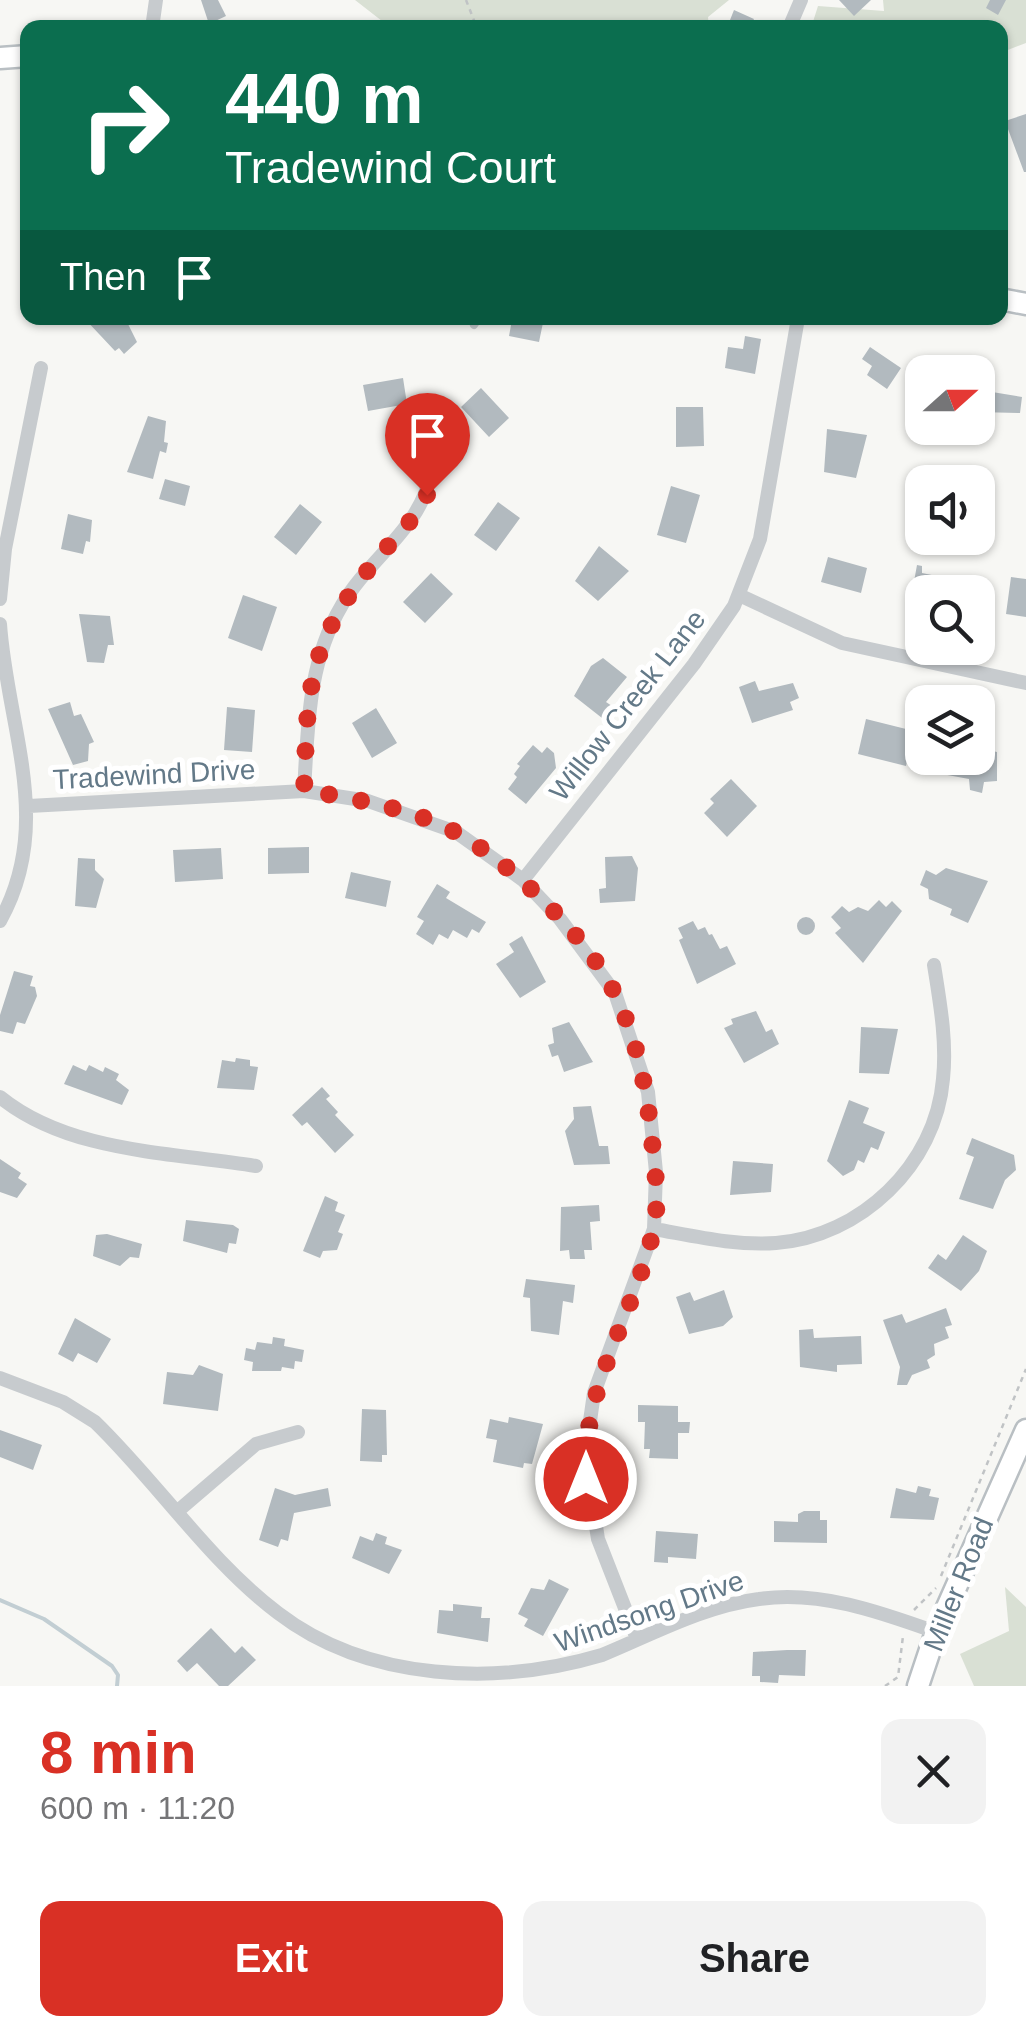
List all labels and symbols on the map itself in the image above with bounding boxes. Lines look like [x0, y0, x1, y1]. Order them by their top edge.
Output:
north arrow [905, 355, 995, 445]
pin [385, 393, 470, 496]
street label: Willow Creek Lane [543, 604, 711, 807]
street label: Tradewind Drive [52, 754, 256, 795]
position arrow [534, 1427, 638, 1531]
street label: Miller Road [918, 1513, 999, 1656]
street label: Windsong Drive [551, 1565, 748, 1658]

